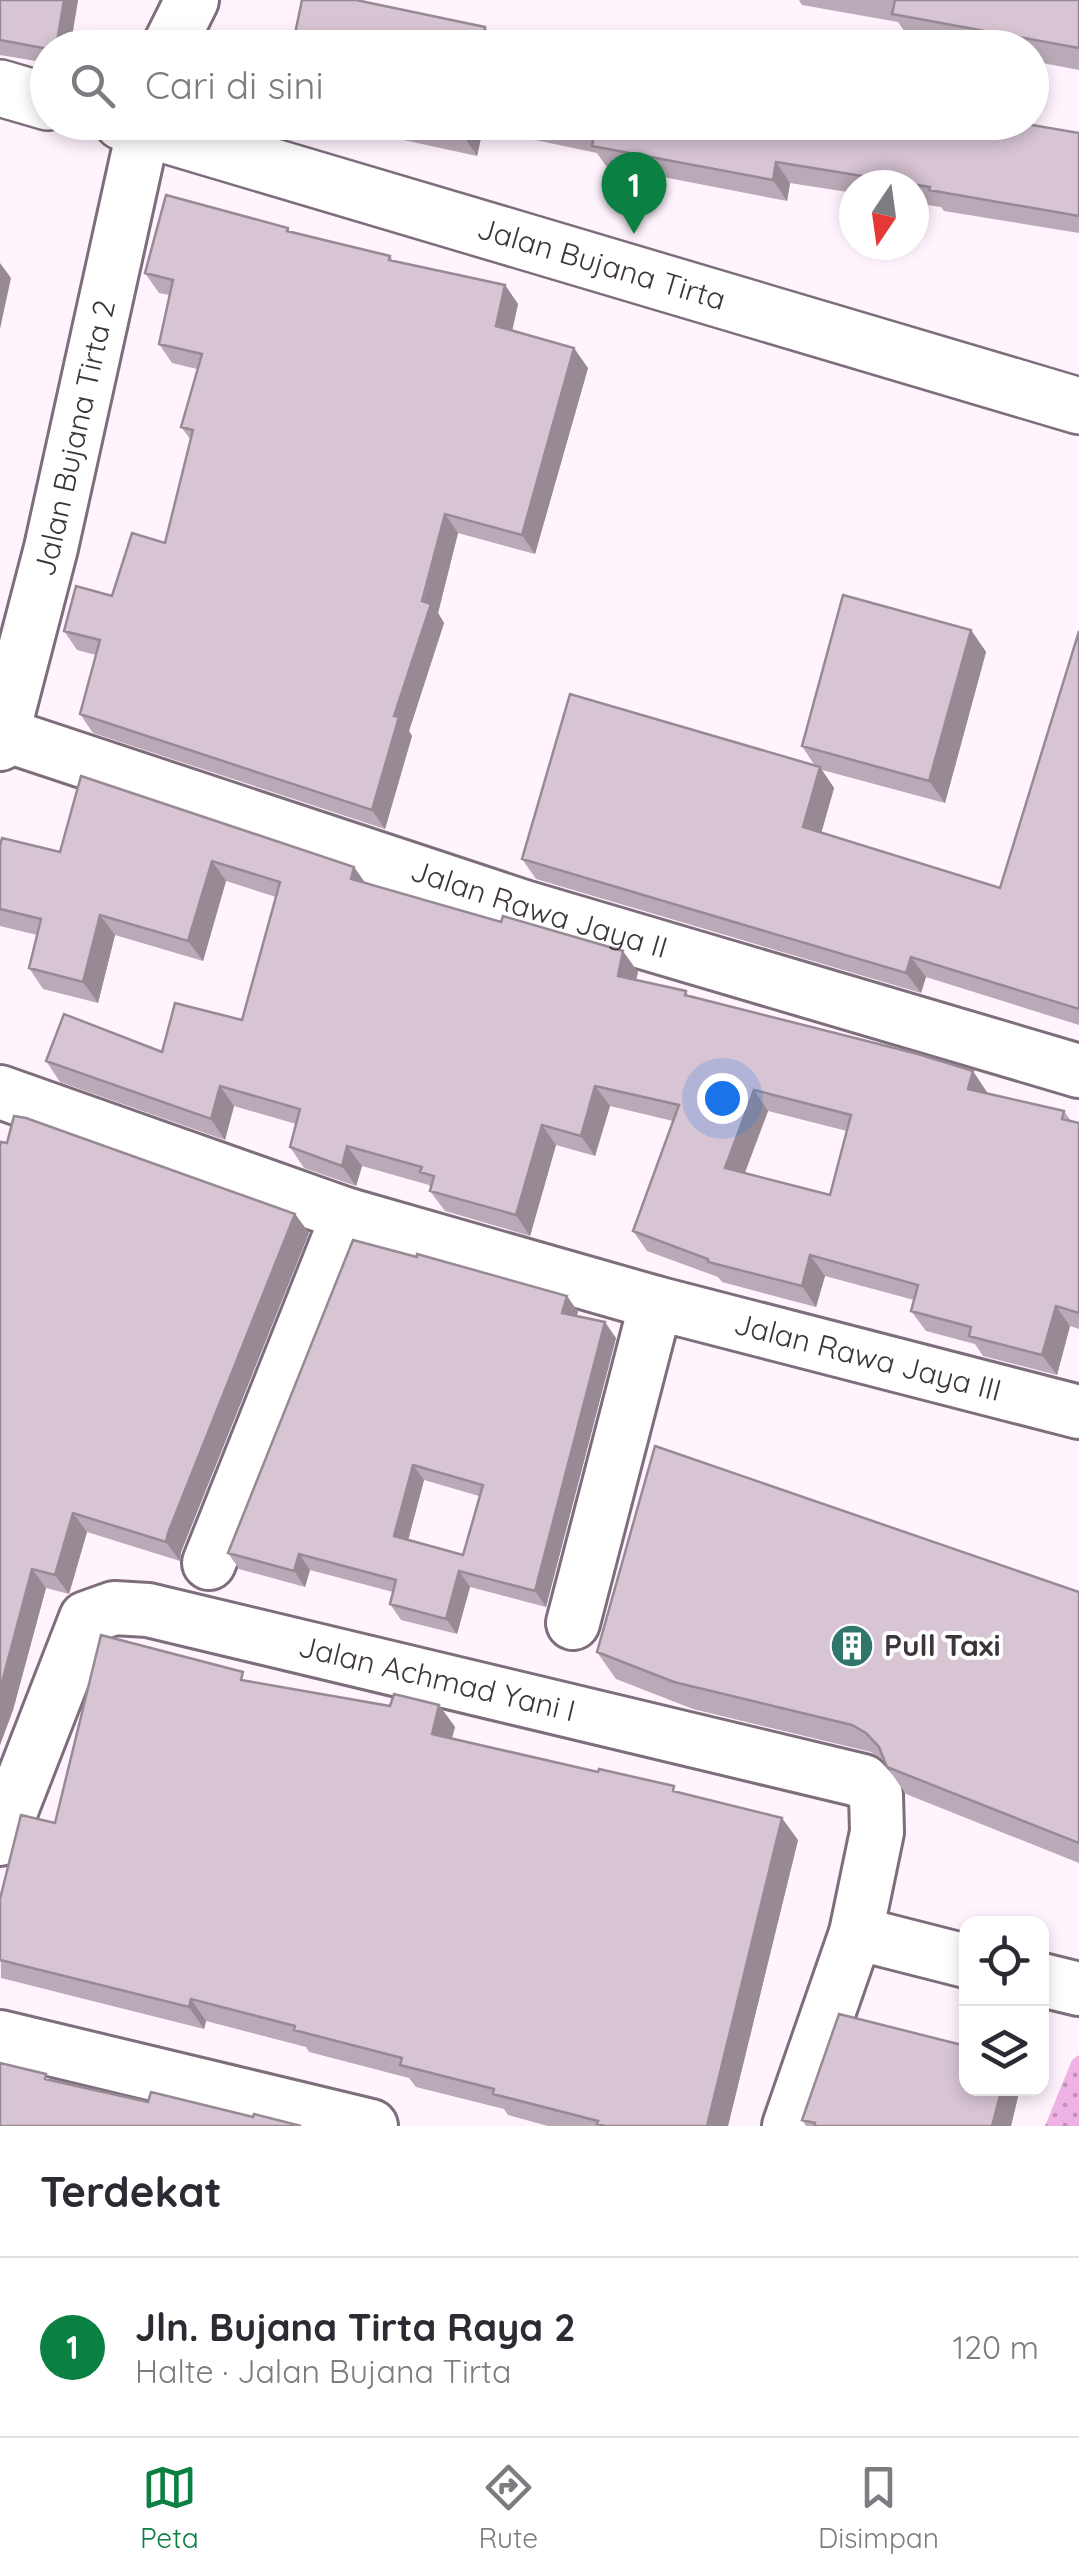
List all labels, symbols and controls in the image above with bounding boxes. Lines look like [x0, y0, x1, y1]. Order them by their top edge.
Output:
search box [30, 30, 1049, 140]
icon: search [65, 58, 120, 113]
text: Cari di sini [145, 61, 324, 109]
pin: 1 [602, 152, 666, 234]
north arrow [839, 170, 929, 260]
street label: Jalan Bujana Tirta [473, 209, 730, 318]
street label: Jalan Bujana Tirta 2 [24, 296, 123, 580]
street label: Jalan Rawa Jaya II [406, 851, 672, 966]
your location [697, 1073, 748, 1124]
street label: Jalan Rawa Jaya III [730, 1304, 1006, 1409]
building icon: Pull Taxi [829, 1623, 875, 1669]
place label: Pull Taxi [884, 1626, 1000, 1664]
street label: Jalan Achmad Yani I [295, 1627, 579, 1730]
map controls [959, 1916, 1049, 2096]
button: locate [959, 1916, 1049, 2006]
button: layers [959, 2006, 1049, 2096]
text: Terdekat [40, 2165, 222, 2218]
text: Jln. Bujana Tirta Raya 2 [135, 2303, 576, 2351]
text: 1 [66, 2327, 79, 2367]
text: 120 m [952, 2327, 1039, 2367]
text: Halte · Jalan Bujana Tirta [135, 2351, 511, 2391]
tab: Peta [140, 2460, 199, 2555]
tab: Rute [479, 2460, 538, 2555]
tab: Disimpan [818, 2460, 939, 2555]

